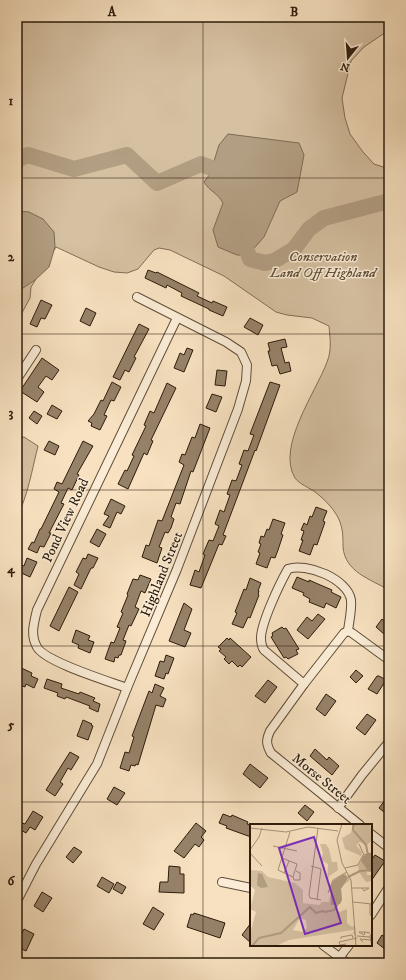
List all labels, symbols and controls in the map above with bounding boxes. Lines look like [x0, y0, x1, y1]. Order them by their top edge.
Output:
text: A [107, 4, 117, 20]
text: B [290, 4, 298, 20]
north arrow [328, 38, 368, 78]
text: N [339, 59, 352, 75]
text: 1 [9, 93, 14, 109]
park label: Conservation Land Off Highland [269, 248, 378, 282]
text: 2 [8, 249, 15, 265]
text: 3 [9, 405, 14, 421]
street label: Pond View Road [39, 475, 93, 565]
street label: Highland Street [137, 529, 187, 619]
text: 4 [6, 561, 15, 578]
text: 5 [7, 717, 15, 733]
street label: Morse Street [288, 749, 355, 808]
inset map [250, 824, 372, 946]
text: 6 [8, 873, 16, 889]

